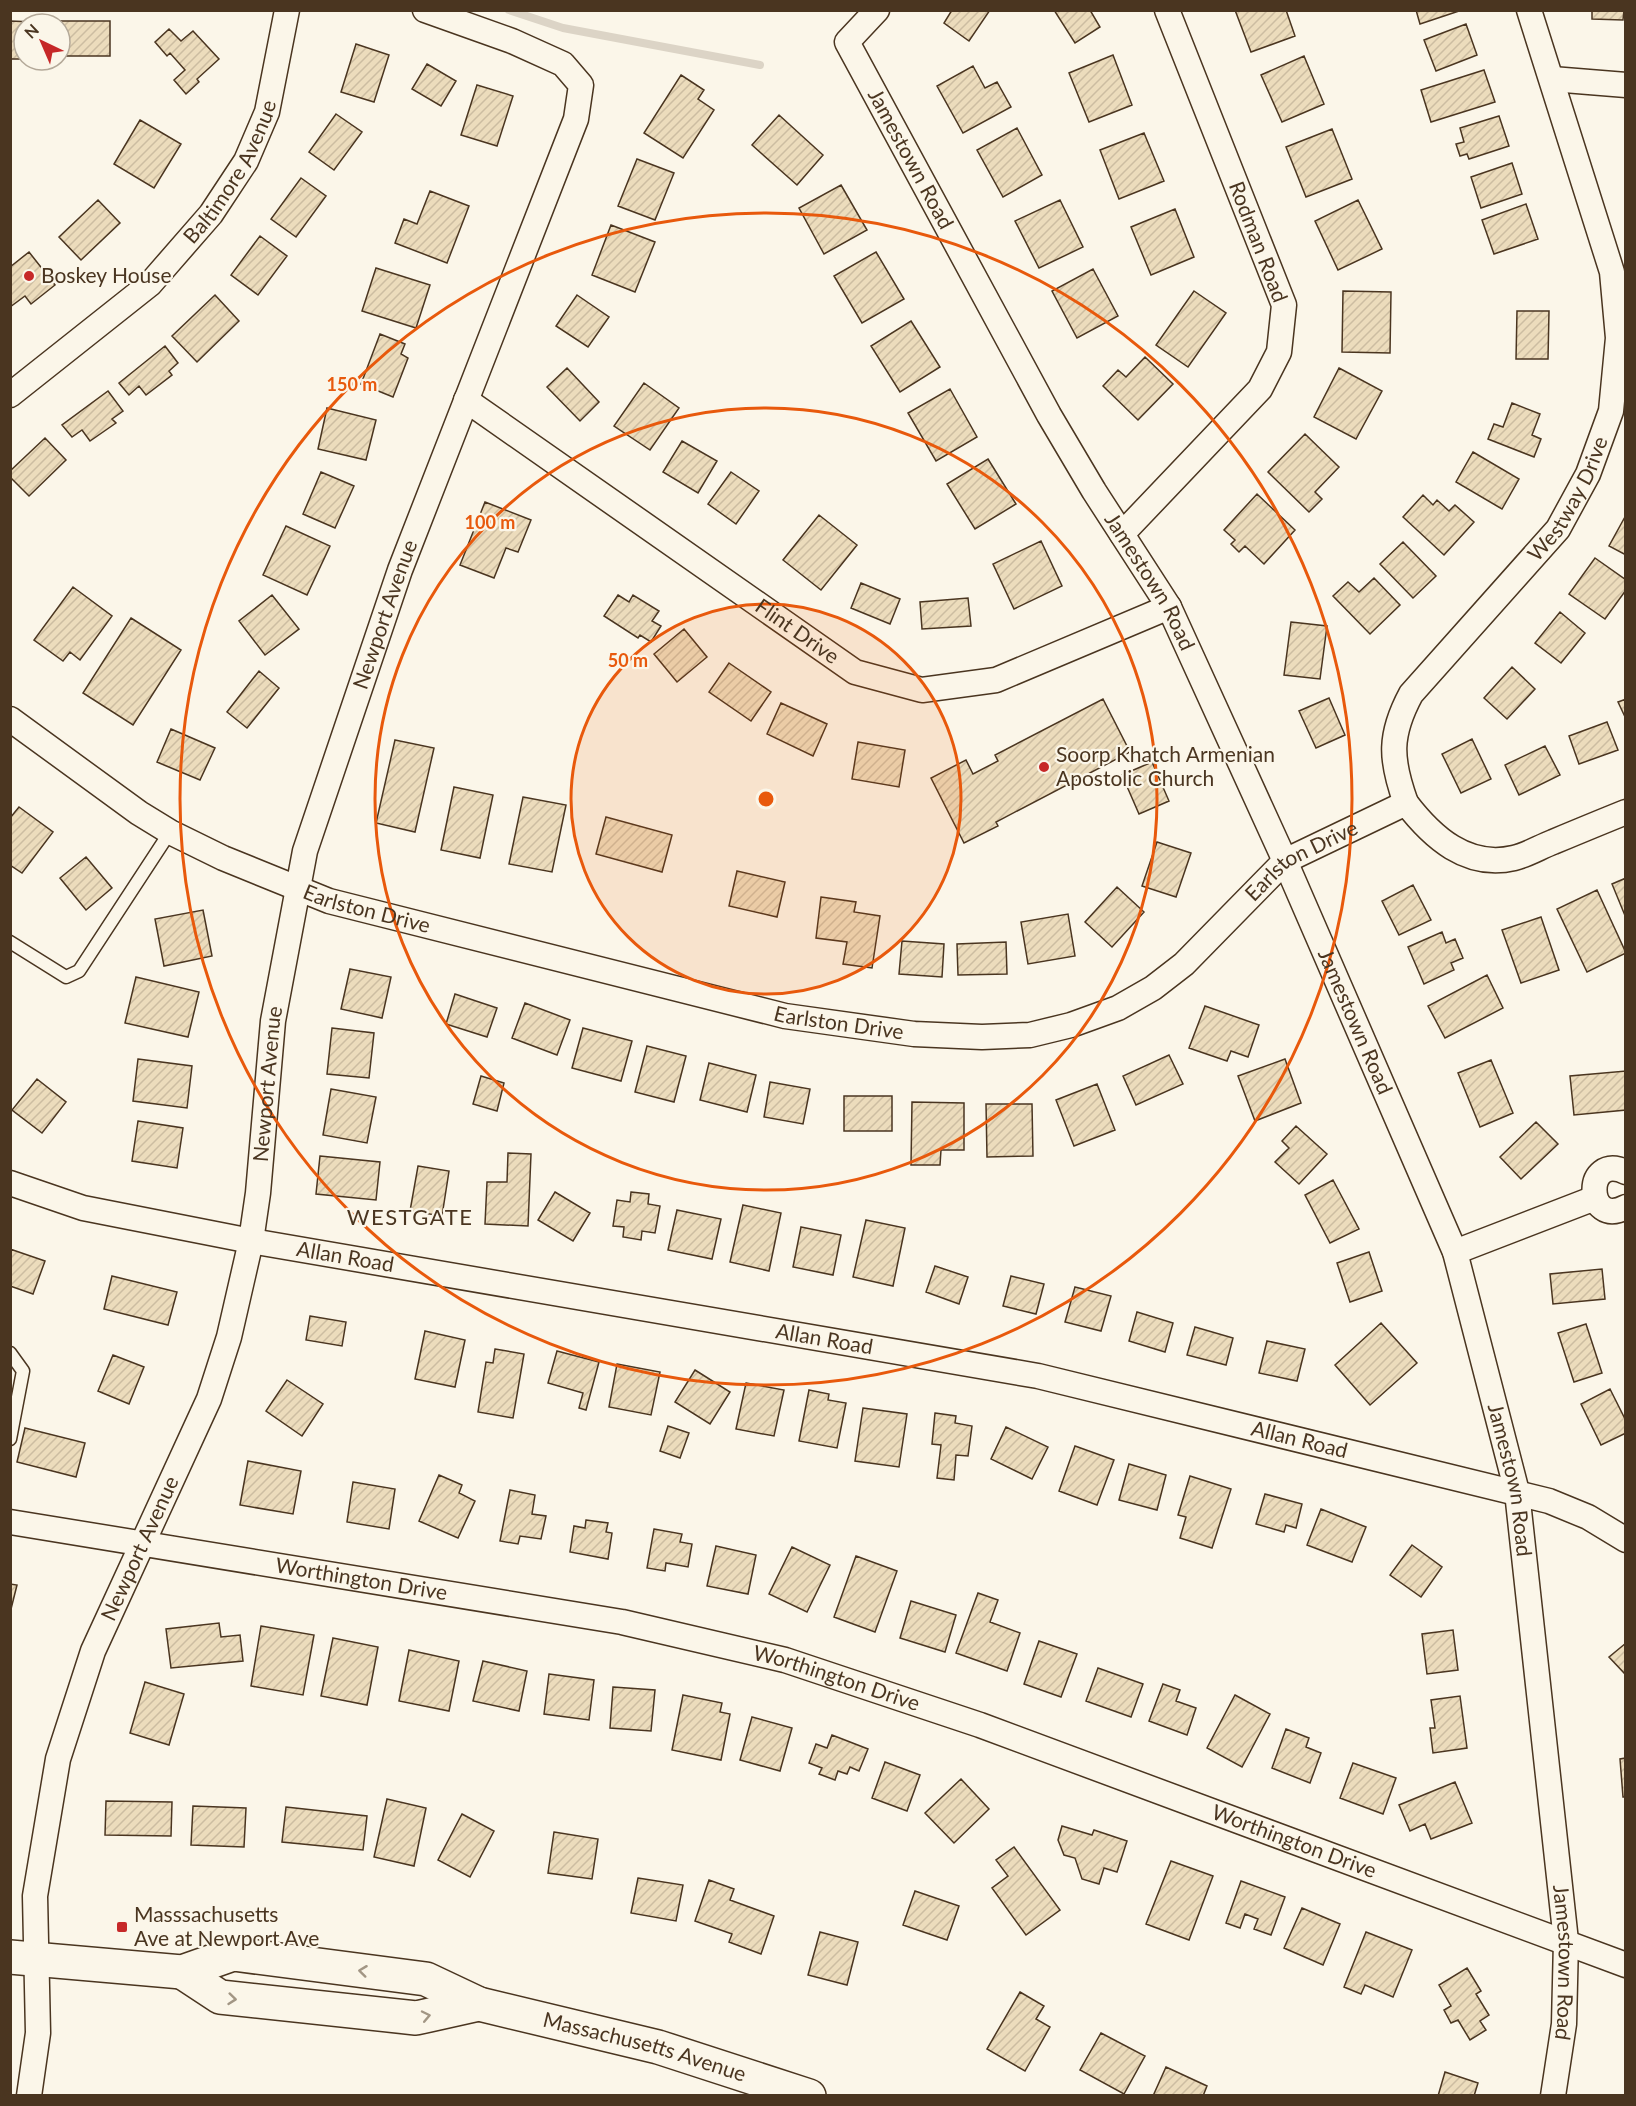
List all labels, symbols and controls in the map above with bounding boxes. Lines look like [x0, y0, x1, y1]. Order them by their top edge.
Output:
north arrow [12, 12, 72, 72]
text: N [20, 20, 42, 42]
street label: Jamestown Road [864, 84, 960, 233]
street label: Baltimore Avenue [177, 98, 280, 248]
street label: Rodman Road [1225, 177, 1294, 305]
place label: Boskey House [41, 262, 172, 287]
marker: Boskey House [22, 269, 36, 283]
text: 150 m [327, 373, 377, 395]
street label: Westway Drive [1522, 432, 1612, 565]
street label: Jamestown Road [1100, 508, 1201, 654]
text: 100 m [465, 511, 515, 533]
street label: Newport Avenue [347, 536, 422, 692]
street label: Flint Drive [751, 592, 845, 668]
text: 50 m [608, 649, 648, 671]
place label: Soorp Khatch Armenian Apostolic Church [1056, 741, 1275, 790]
marker: Soorp Khatch Armenian Apostolic Church [1037, 760, 1051, 774]
centre of rings [756, 789, 776, 809]
street label: Earlston Drive [1239, 814, 1361, 905]
street label: Earlston Drive [300, 878, 433, 937]
street label: Jamestown Road [1314, 945, 1399, 1098]
street label: Earlston Drive [772, 1000, 906, 1043]
street label: Newport Avenue [247, 1004, 287, 1163]
district label: WESTGATE [347, 1203, 473, 1230]
street label: Allan Road [295, 1235, 396, 1276]
street label: Allan Road [774, 1317, 875, 1358]
street label: Jamestown Road [1484, 1401, 1538, 1558]
street label: Allan Road [1249, 1415, 1350, 1462]
street label: Newport Avenue [95, 1472, 183, 1624]
street label: Worthington Drive [274, 1552, 449, 1604]
street label: Worthington Drive [751, 1639, 924, 1715]
street label: Worthington Drive [1209, 1798, 1380, 1882]
street label: Jamestown Road [1549, 1883, 1580, 2042]
place label: Masssachusetts Ave at Newport Ave [134, 1901, 319, 1950]
marker: Masssachusetts Ave at Newport Ave [115, 1920, 129, 1934]
one-way arrow [359, 1965, 368, 1978]
one-way arrow [228, 1992, 237, 2004]
street label: Massachusetts Avenue [541, 2006, 750, 2086]
one-way arrow [421, 2010, 431, 2023]

